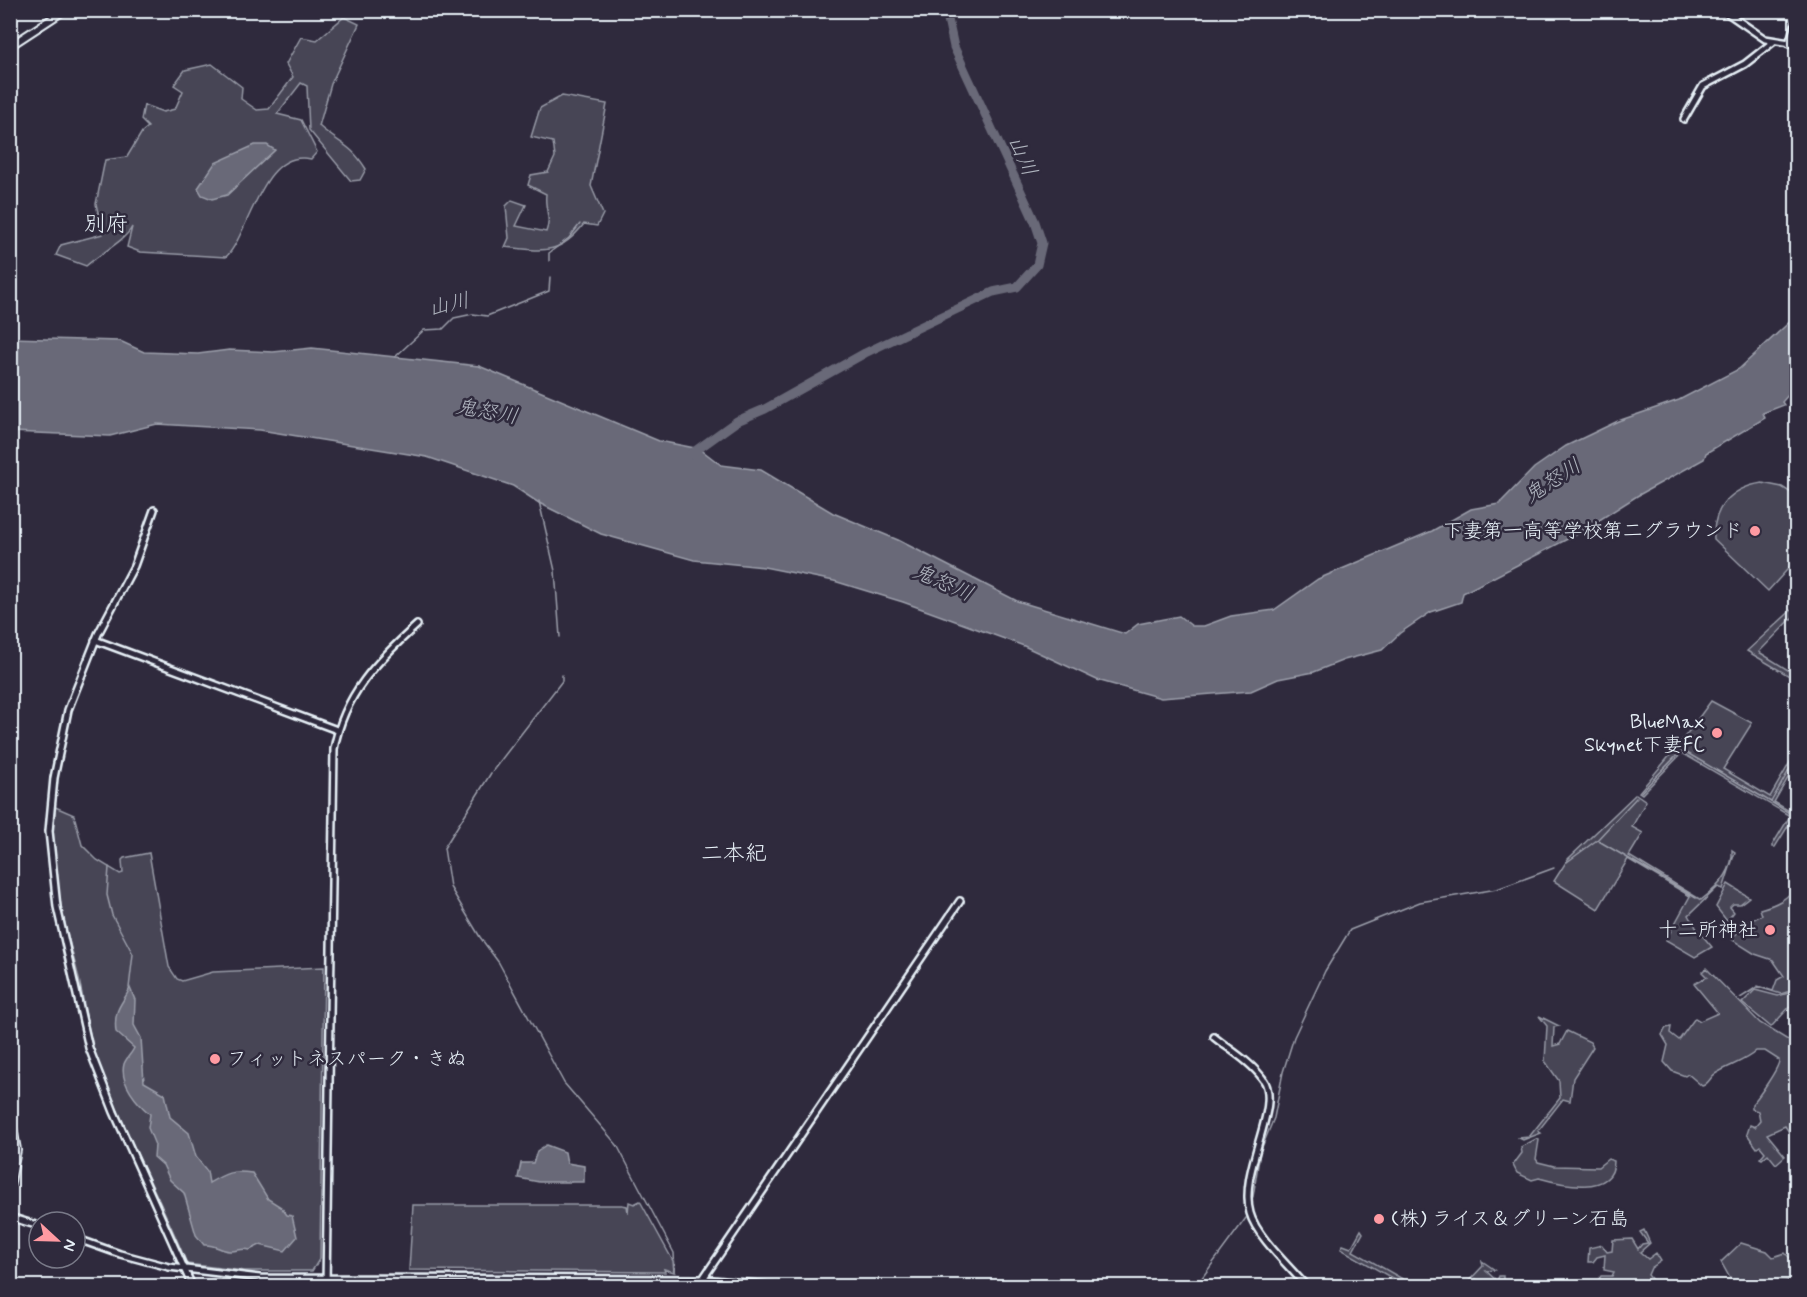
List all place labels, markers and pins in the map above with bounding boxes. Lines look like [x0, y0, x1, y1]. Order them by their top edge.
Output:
place label: 下妻第一高等学校第二グラウンド [1443, 518, 1743, 545]
marker: 下妻第一高等学校第二グラウンド [1748, 524, 1762, 538]
place label: BlueMax Skynet下妻FC [1584, 709, 1706, 759]
marker: BlueMax Skynet下妻FC [1710, 726, 1724, 740]
place label: 十二所神社 [1658, 917, 1758, 944]
marker: 十二所神社 [1763, 923, 1777, 937]
place label: フィットネスパーク・きぬ [227, 1046, 467, 1073]
marker: フィットネスパーク・きぬ [208, 1052, 222, 1066]
place label: (株) ライス＆グリーン石島 [1391, 1206, 1629, 1233]
marker: (株) ライス＆グリーン石島 [1372, 1212, 1386, 1226]

